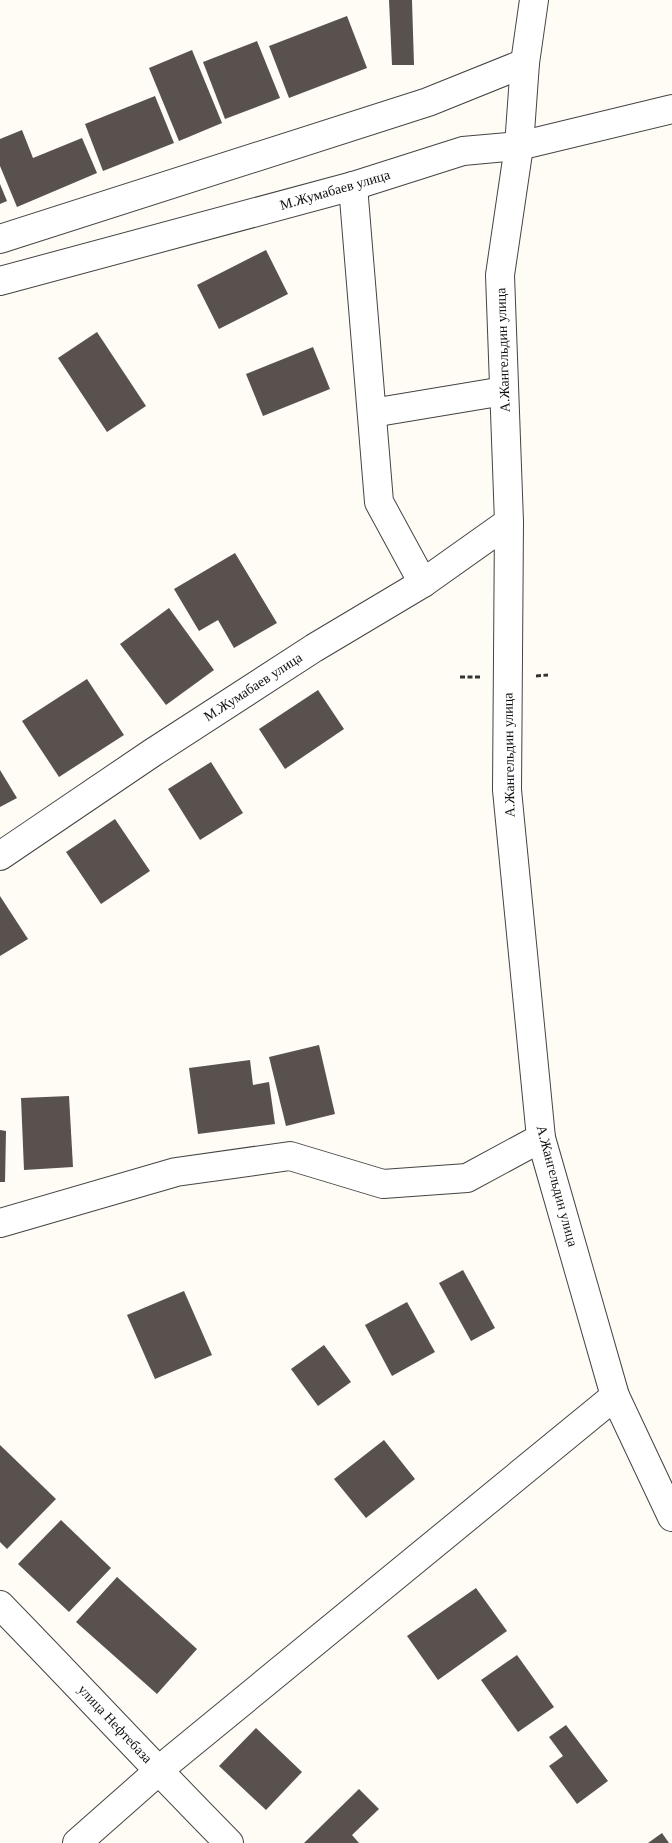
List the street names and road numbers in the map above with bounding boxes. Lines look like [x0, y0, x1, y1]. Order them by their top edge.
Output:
street label: М.Жумабаев улица [278, 167, 393, 213]
street label: А.Жангельдин улица [493, 287, 513, 413]
street label: М.Жумабаев улица [201, 649, 305, 724]
street label: А.Жангельдин улица [500, 692, 518, 818]
street label: А.Жангельдин улица [534, 1124, 581, 1249]
street label: улица Нефтебаза [75, 1682, 155, 1767]

